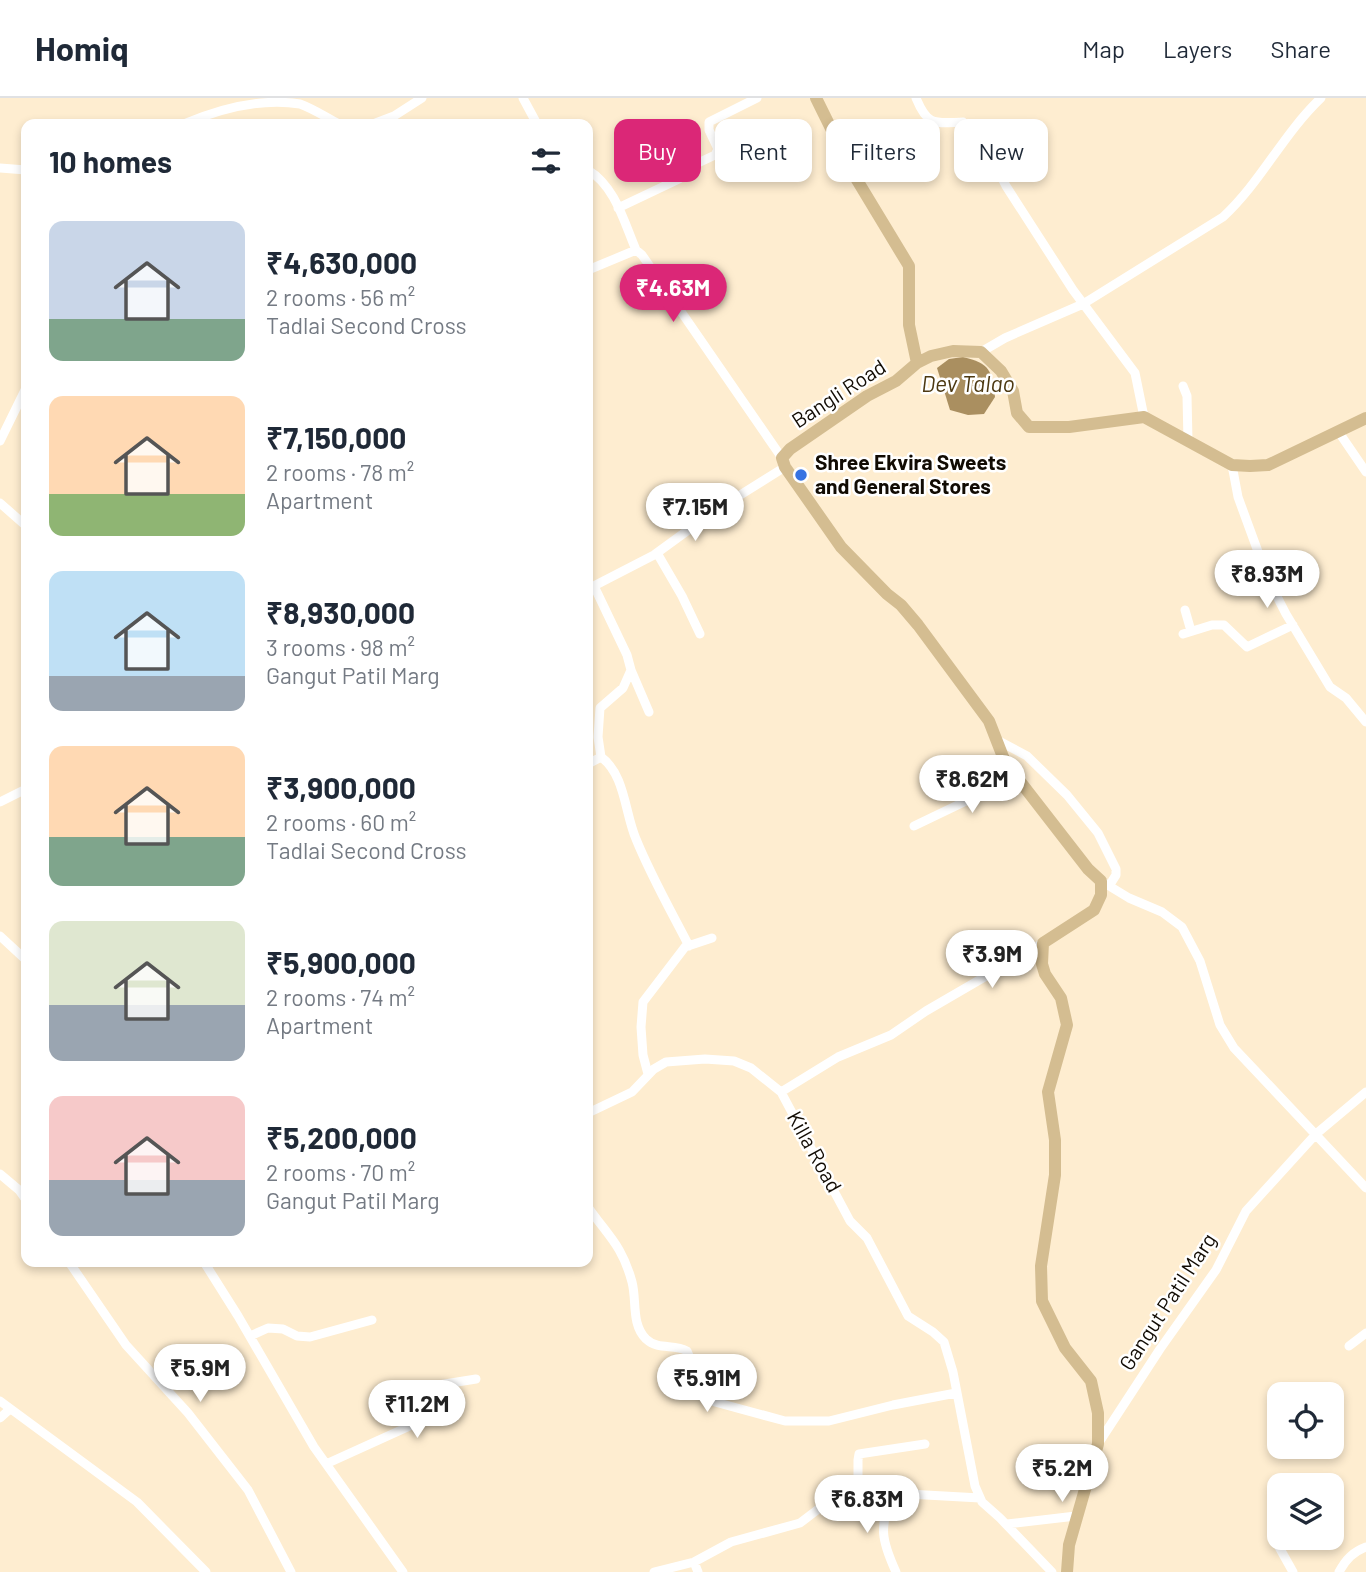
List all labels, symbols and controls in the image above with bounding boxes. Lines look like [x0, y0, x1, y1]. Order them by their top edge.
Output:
text: Homiq [35, 28, 129, 68]
text: Map [1082, 34, 1125, 63]
text: Layers [1163, 34, 1232, 63]
text: Share [1270, 34, 1331, 63]
chip: Buy [614, 119, 701, 182]
chip: Rent [715, 119, 812, 182]
chip: Filters [826, 119, 940, 182]
chip: New [954, 119, 1048, 182]
icon: filters [527, 142, 565, 180]
text: 10 homes [49, 143, 172, 179]
text: ₹4,630,000 [266, 244, 417, 280]
icon: home [105, 249, 189, 333]
pin: ₹4.63M [616, 264, 730, 324]
text: ₹4.63M [636, 273, 710, 301]
text: 2 rooms · 56 m² [266, 283, 415, 311]
text: Tadlai Second Cross [266, 311, 467, 339]
street label: Bangli Road [786, 353, 890, 432]
water label: Dev Talao [921, 369, 1015, 397]
text: ₹7,150,000 [266, 419, 406, 455]
icon: home [105, 424, 189, 508]
place label: Shree Ekvira Sweets and General Stores [815, 449, 1006, 498]
text: 2 rooms · 78 m² [266, 458, 414, 486]
marker: Shree Ekvira Sweets and General Stores [793, 467, 809, 483]
pin: ₹7.15M [638, 484, 752, 543]
text: Apartment [266, 486, 373, 514]
text: ₹7.15M [662, 492, 728, 520]
pin: ₹8.93M [1210, 550, 1324, 610]
text: ₹8.93M [1231, 559, 1303, 587]
text: ₹8,930,000 [266, 594, 415, 630]
icon: home [105, 599, 189, 683]
text: 3 rooms · 98 m² [266, 633, 415, 661]
text: Gangut Patil Marg [266, 661, 440, 689]
pin: ₹8.62M [915, 756, 1029, 815]
text: ₹8.62M [935, 764, 1009, 792]
text: ₹3,900,000 [266, 769, 416, 805]
icon: home [105, 774, 189, 858]
text: 2 rooms · 60 m² [266, 808, 416, 836]
text: Tadlai Second Cross [266, 836, 467, 864]
pin: ₹3.9M [943, 930, 1041, 990]
text: ₹3.9M [962, 939, 1022, 967]
text: ₹5,900,000 [266, 944, 416, 980]
icon: home [105, 949, 189, 1033]
text: 2 rooms · 74 m² [266, 983, 415, 1011]
text: Apartment [266, 1011, 373, 1039]
street label: Killa Road [783, 1106, 848, 1196]
text: ₹5,200,000 [266, 1119, 417, 1155]
icon: home [105, 1124, 189, 1208]
text: 2 rooms · 70 m² [266, 1158, 415, 1186]
text: Gangut Patil Marg [266, 1186, 440, 1214]
street label: Gangut Patil Marg [1113, 1228, 1220, 1374]
pin: ₹5.9M [151, 1344, 249, 1404]
text: ₹5.9M [170, 1353, 230, 1381]
pin: ₹5.91M [650, 1354, 764, 1414]
text: ₹5.91M [673, 1363, 741, 1391]
pin: ₹11.2M [360, 1380, 474, 1440]
map controls [1267, 1382, 1344, 1550]
button: locate [1267, 1382, 1344, 1459]
text: ₹11.2M [384, 1389, 450, 1417]
pin: ₹5.2M [1013, 1444, 1111, 1504]
text: ₹5.2M [1031, 1453, 1093, 1481]
button: layers [1267, 1473, 1344, 1550]
pin: ₹6.83M [810, 1476, 924, 1535]
text: ₹6.83M [830, 1484, 904, 1512]

